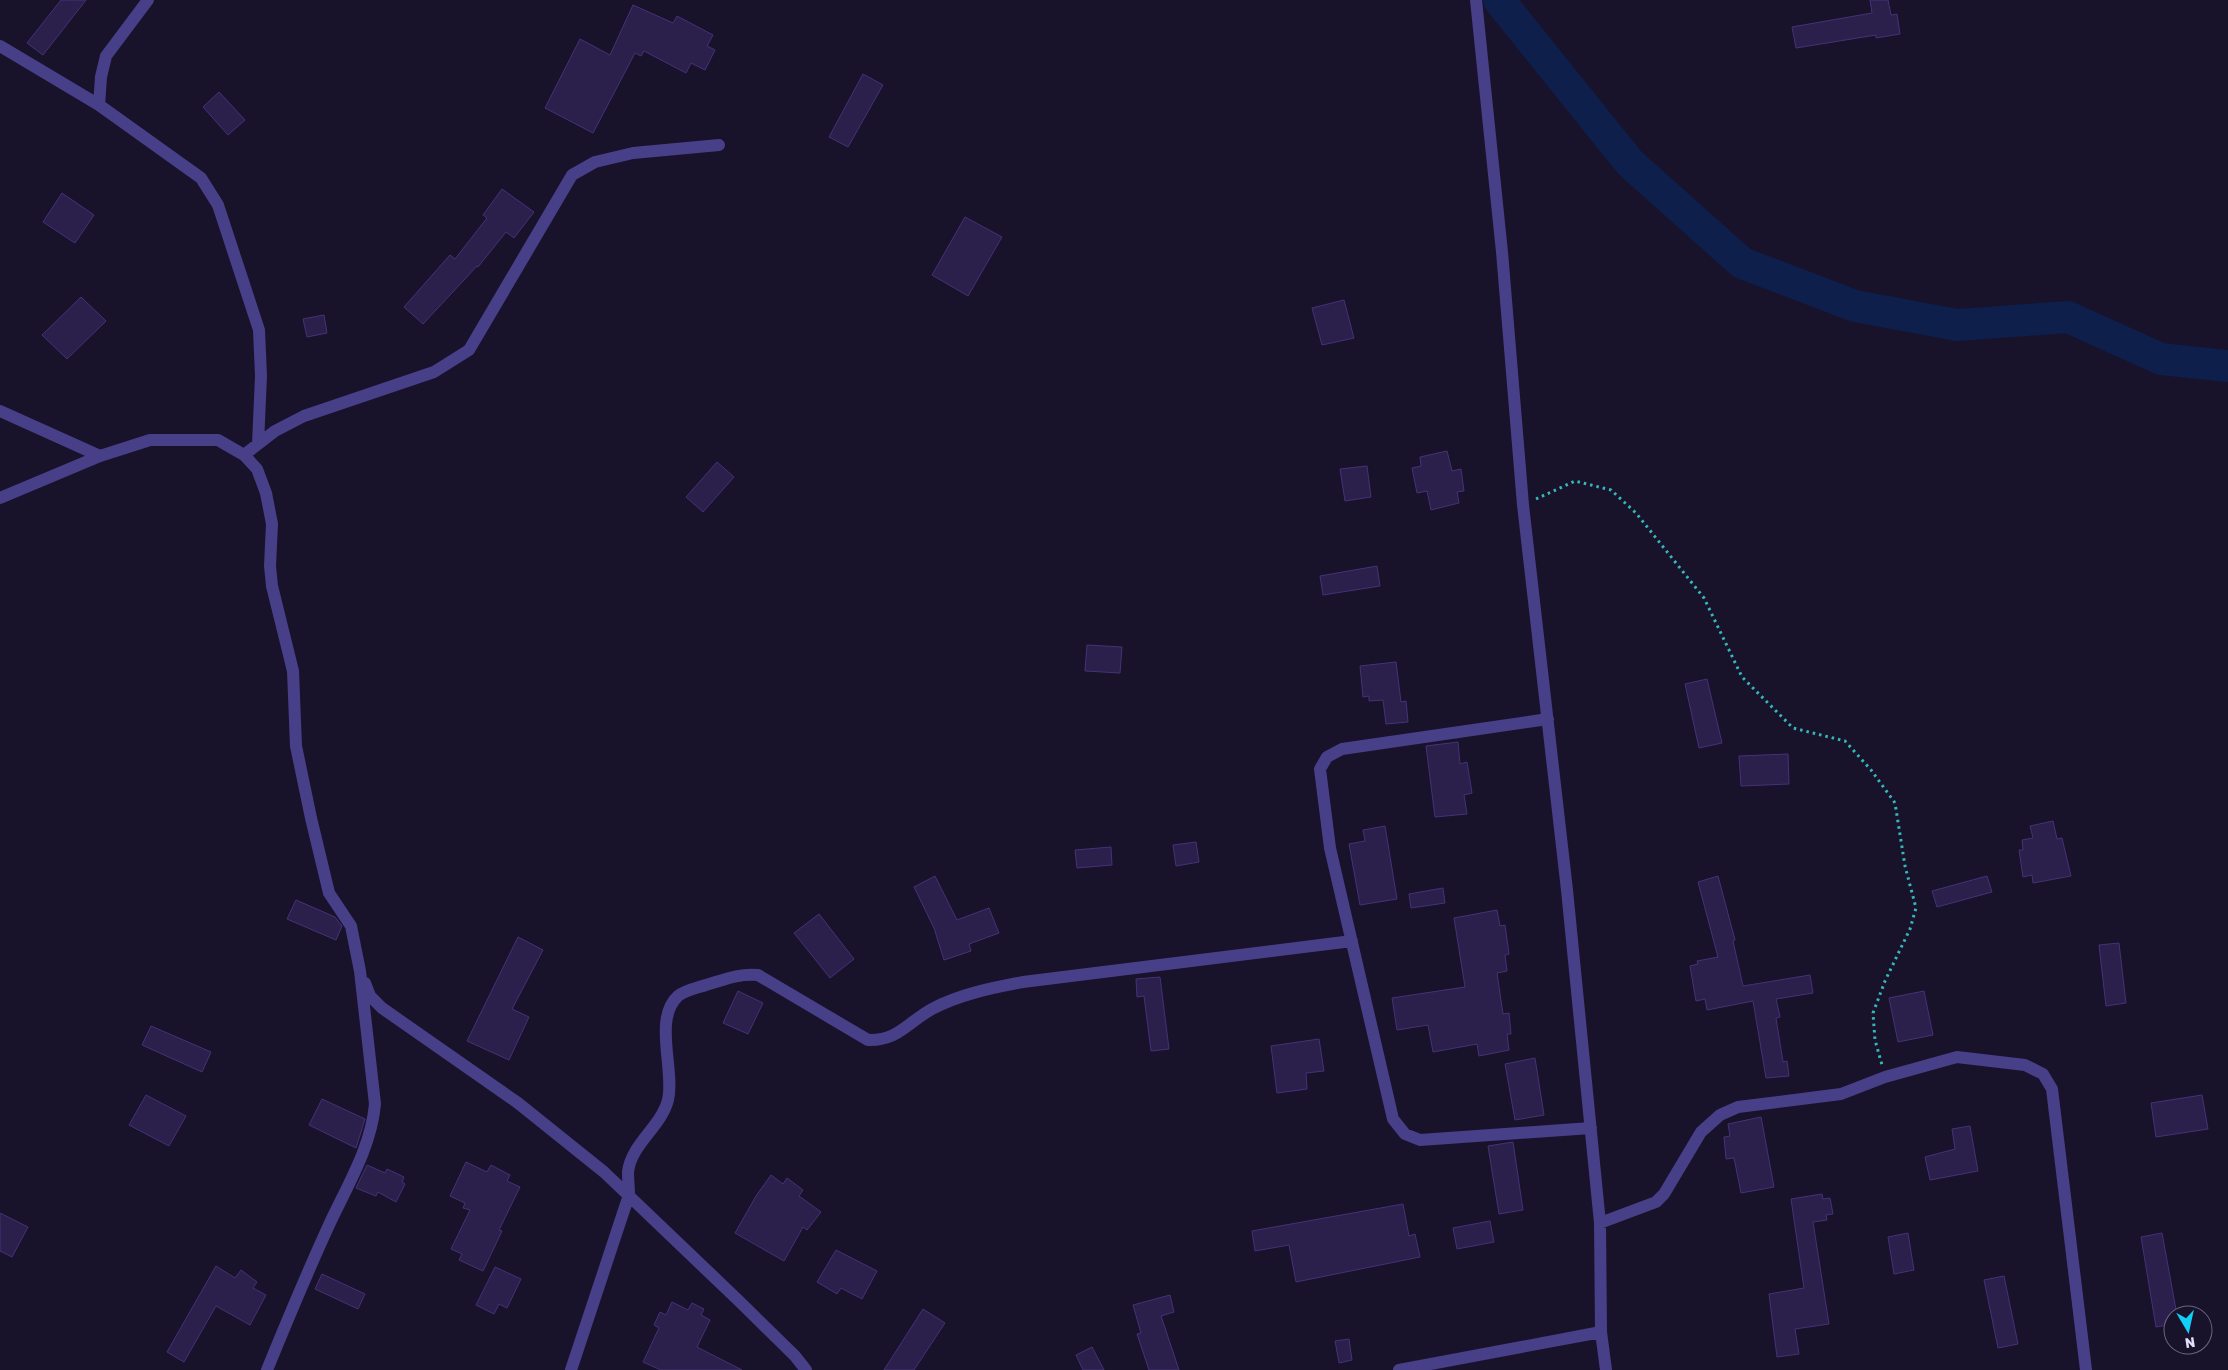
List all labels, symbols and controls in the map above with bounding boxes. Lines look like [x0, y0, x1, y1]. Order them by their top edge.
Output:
north arrow [2163, 1305, 2213, 1355]
text: N [2184, 1333, 2196, 1352]

